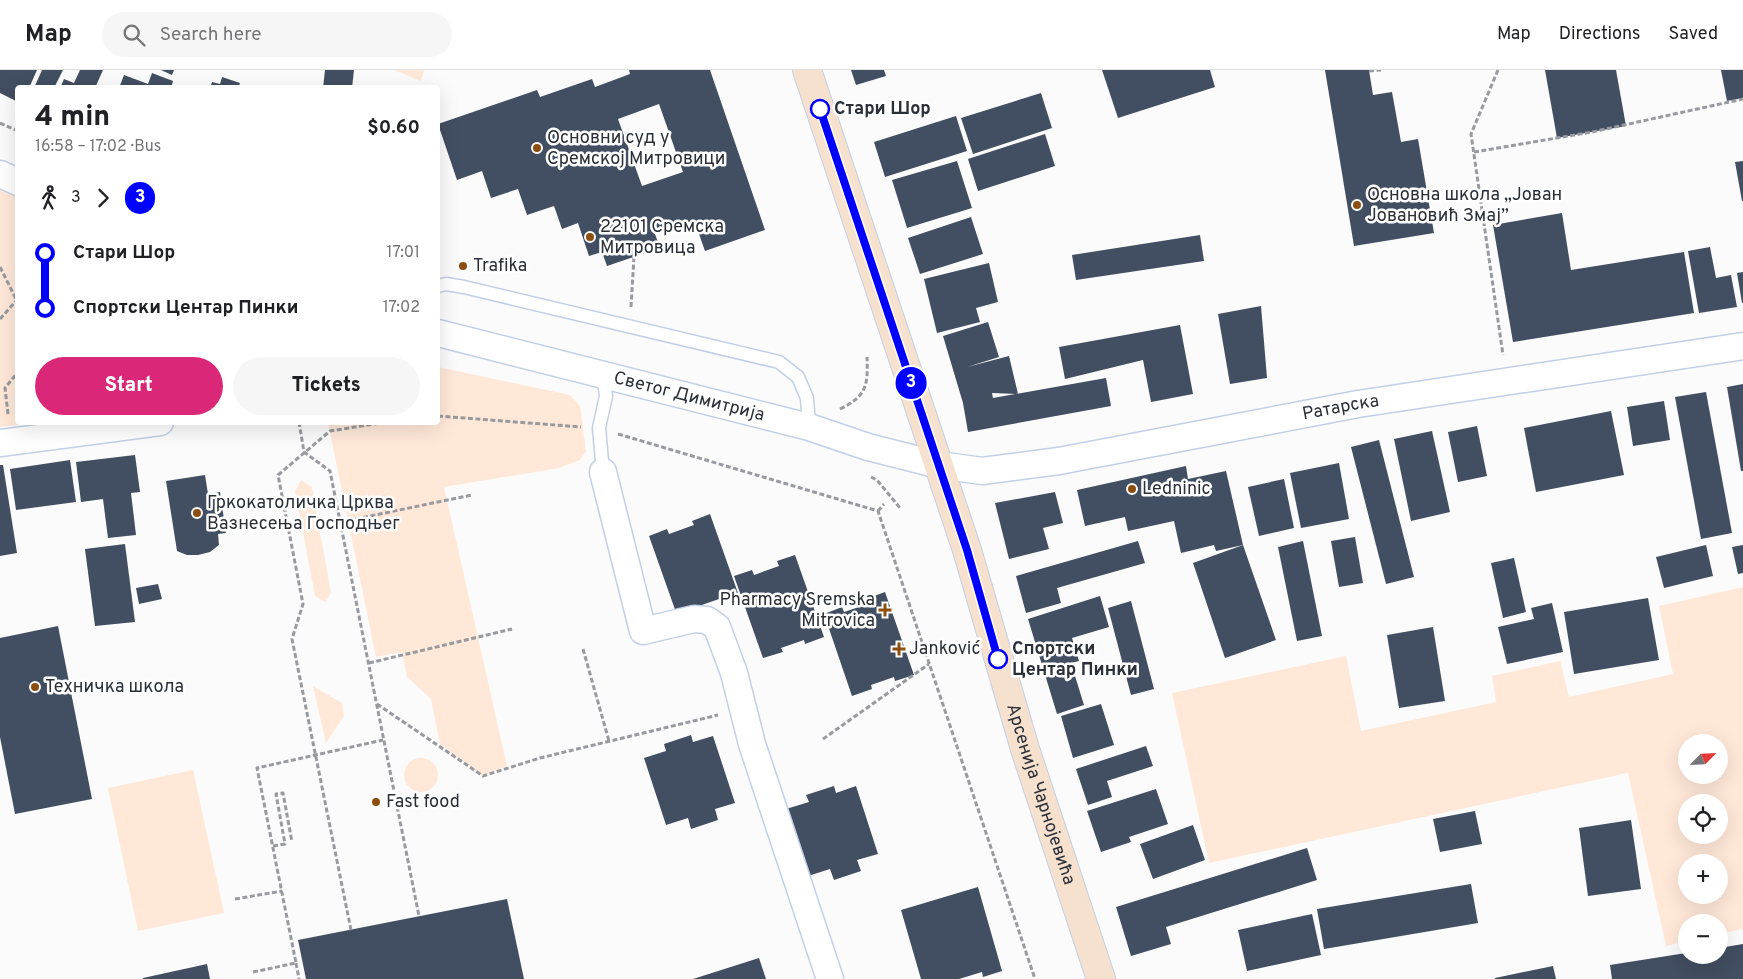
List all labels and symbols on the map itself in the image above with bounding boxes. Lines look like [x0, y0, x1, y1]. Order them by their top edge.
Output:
place label: Стари Шор [834, 98, 931, 121]
marker: Стари Шор [810, 99, 830, 119]
place label: Основни суд у Сремској Митровици [547, 127, 725, 171]
marker: Основни суд у Сремској Митровици [531, 142, 543, 154]
place label: Основна школа „Јован Јовановић Змај” [1367, 184, 1562, 228]
marker: Основна школа „Јован Јовановић Змај” [1351, 199, 1363, 211]
place label: 22101 Сремска Митровица [600, 216, 724, 260]
marker: 22101 Сремска Митровица [584, 231, 596, 243]
place label: Trafika [473, 255, 527, 278]
marker: Trafika [457, 260, 469, 272]
street label: Светог Димитрија [611, 366, 767, 427]
line badge: 3 [895, 367, 927, 399]
street label: Ратарска [1300, 389, 1381, 426]
place label: Ledninic [1142, 478, 1211, 501]
marker: Ledninic [1126, 483, 1138, 495]
place label: Гркокатоличка Црква Вазнесења Господњег [207, 492, 400, 536]
marker: Гркокатоличка Црква Вазнесења Господњег [191, 507, 203, 519]
place label: Pharmacy Sremska Mitrovica [719, 589, 875, 633]
marker: Pharmacy Sremska Mitrovica [879, 604, 891, 616]
place label: Janković [909, 638, 980, 661]
place label: Спортски Центар Пинки [1012, 638, 1138, 682]
marker: Janković [893, 643, 905, 655]
marker: Спортски Центар Пинки [988, 649, 1008, 669]
place label: Техничка школа [45, 676, 184, 699]
marker: Техничка школа [29, 681, 41, 693]
street label: Арсенија Чарнојевића [1001, 701, 1081, 888]
north arrow [1678, 734, 1728, 784]
place label: Fast food [386, 791, 460, 814]
marker: Fast food [370, 796, 382, 808]

